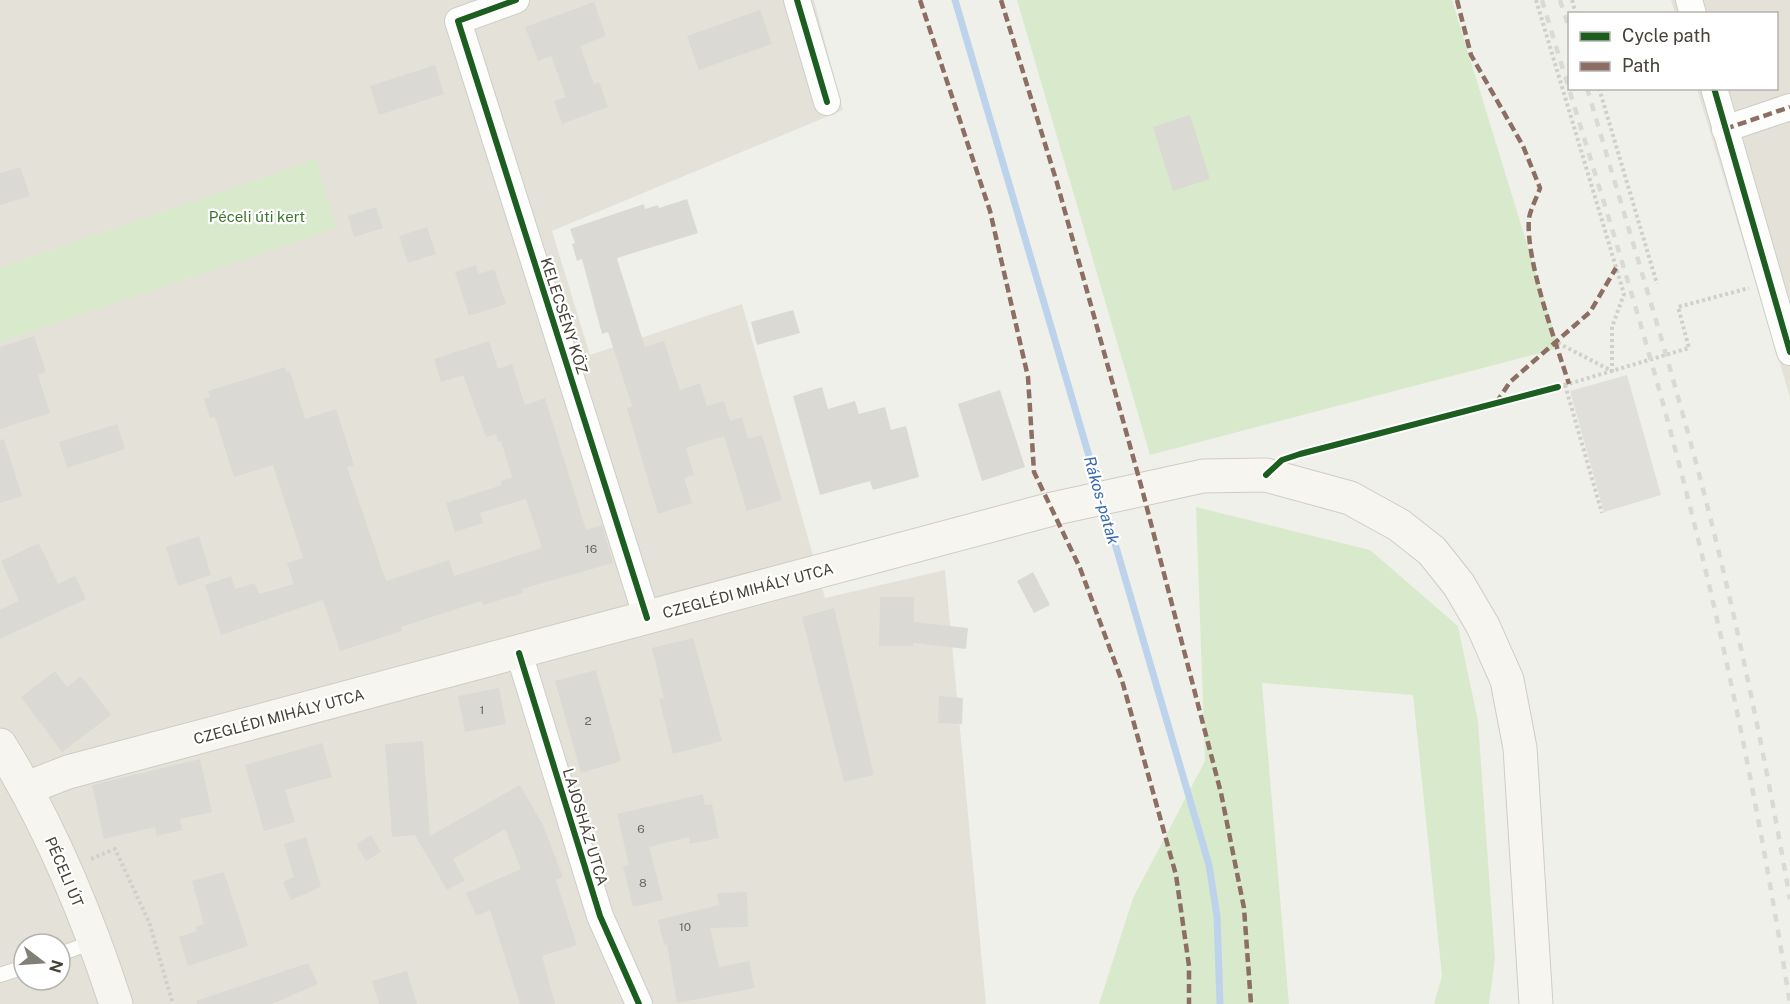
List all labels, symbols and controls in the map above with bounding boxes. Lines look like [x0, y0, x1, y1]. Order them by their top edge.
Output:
legend [1568, 12, 1778, 90]
text: Cycle path [1622, 25, 1711, 46]
text: Path [1622, 55, 1660, 76]
park label: Péceli úti kert [209, 208, 305, 225]
street label: KELECSÉNY KÖZ [538, 255, 592, 376]
water label: Rákos-patak [1080, 454, 1123, 547]
house number: 16 [585, 542, 597, 556]
street label: CZEGLÉDI MIHÁLY UTCA [661, 559, 835, 622]
street label: CZEGLÉDI MIHÁLY UTCA [192, 685, 366, 748]
house number: 1 [480, 703, 484, 717]
house number: 2 [584, 714, 592, 728]
street label: LAJOSHÁZ UTCA [560, 766, 612, 888]
house number: 6 [637, 822, 645, 836]
street label: PÉCELI ÚT [42, 834, 88, 910]
house number: 8 [639, 876, 647, 890]
house number: 10 [679, 920, 691, 934]
north arrow [12, 932, 72, 992]
text: N [45, 957, 67, 975]

